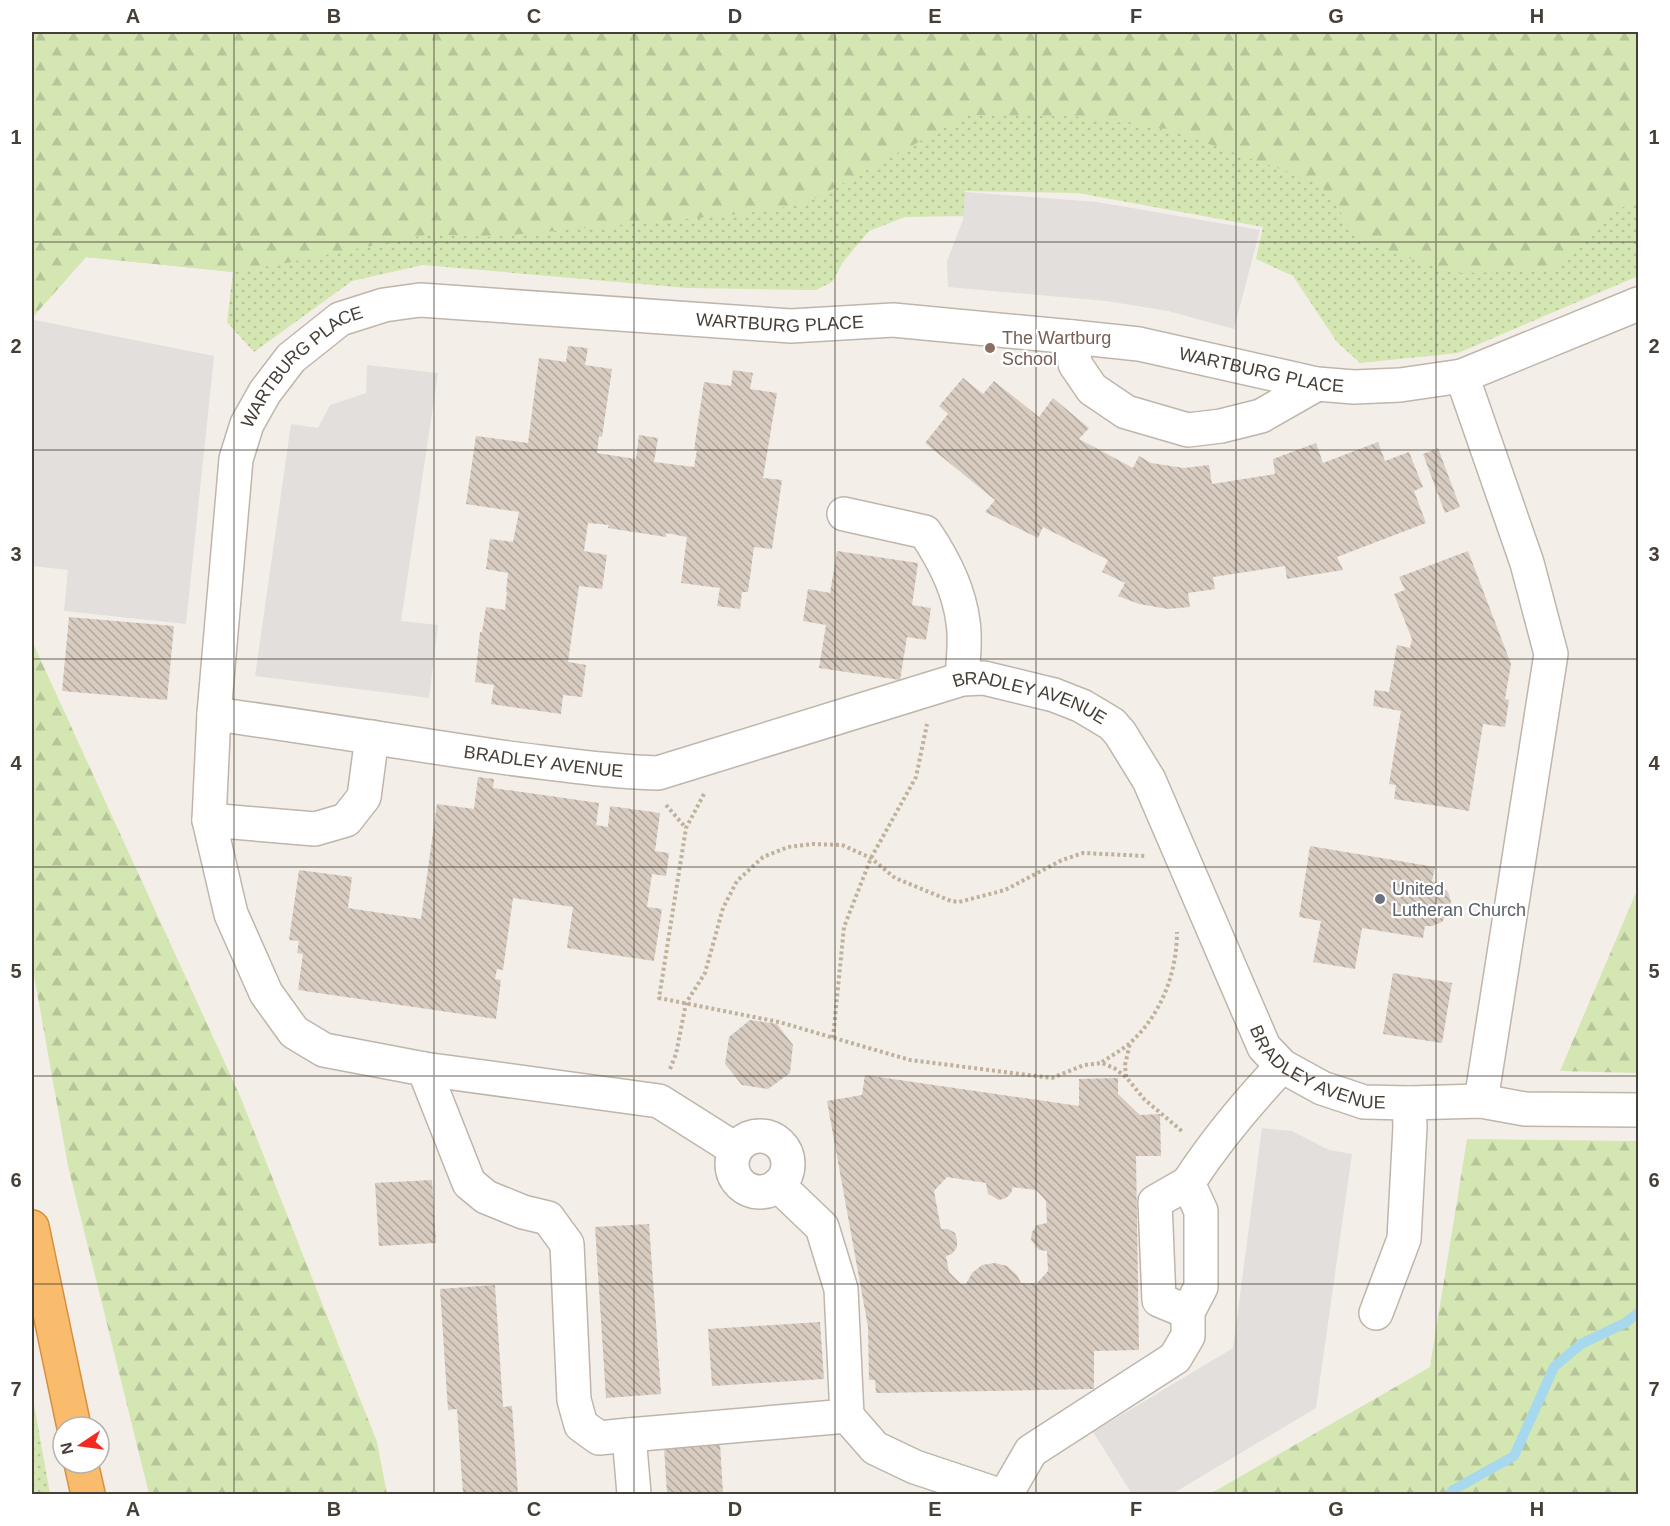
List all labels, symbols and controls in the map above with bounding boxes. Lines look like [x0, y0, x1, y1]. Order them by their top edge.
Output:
text: A [126, 5, 140, 27]
text: B [327, 5, 341, 27]
text: C [527, 5, 541, 27]
text: D [728, 5, 742, 27]
text: E [928, 5, 942, 27]
text: F [1130, 5, 1142, 27]
text: G [1328, 5, 1344, 27]
text: H [1530, 5, 1544, 27]
text: 1 [10, 126, 22, 148]
text: 1 [1648, 126, 1660, 148]
street label: WARTBURG PLACE [237, 302, 365, 431]
street label: WARTBURG PLACE [695, 309, 864, 336]
place label: The Wartburg School [1002, 328, 1111, 369]
text: 2 [10, 335, 22, 357]
text: 2 [1648, 335, 1660, 357]
marker: The Wartburg School [983, 341, 997, 355]
street label: WARTBURG PLACE [1177, 343, 1345, 396]
text: 3 [10, 543, 22, 565]
text: 3 [1648, 543, 1660, 565]
street label: BRADLEY AVENUE [950, 668, 1110, 728]
street label: BRADLEY AVENUE [463, 742, 624, 781]
text: 4 [10, 752, 22, 774]
text: 4 [1648, 752, 1660, 774]
place label: United Lutheran Church [1392, 879, 1526, 920]
marker: United Lutheran Church [1373, 892, 1387, 906]
text: 5 [10, 960, 22, 982]
text: 5 [1648, 960, 1660, 982]
street label: BRADLEY AVENUE [1246, 1022, 1386, 1112]
text: 6 [10, 1169, 22, 1191]
text: 6 [1648, 1169, 1660, 1191]
text: 7 [10, 1378, 22, 1400]
text: 7 [1648, 1378, 1660, 1400]
north arrow [51, 1415, 111, 1475]
text: N [57, 1441, 76, 1456]
text: A [126, 1498, 140, 1520]
text: B [327, 1498, 341, 1520]
text: C [527, 1498, 541, 1520]
text: D [728, 1498, 742, 1520]
text: E [928, 1498, 942, 1520]
text: F [1130, 1498, 1142, 1520]
text: G [1328, 1498, 1344, 1520]
text: H [1530, 1498, 1544, 1520]

